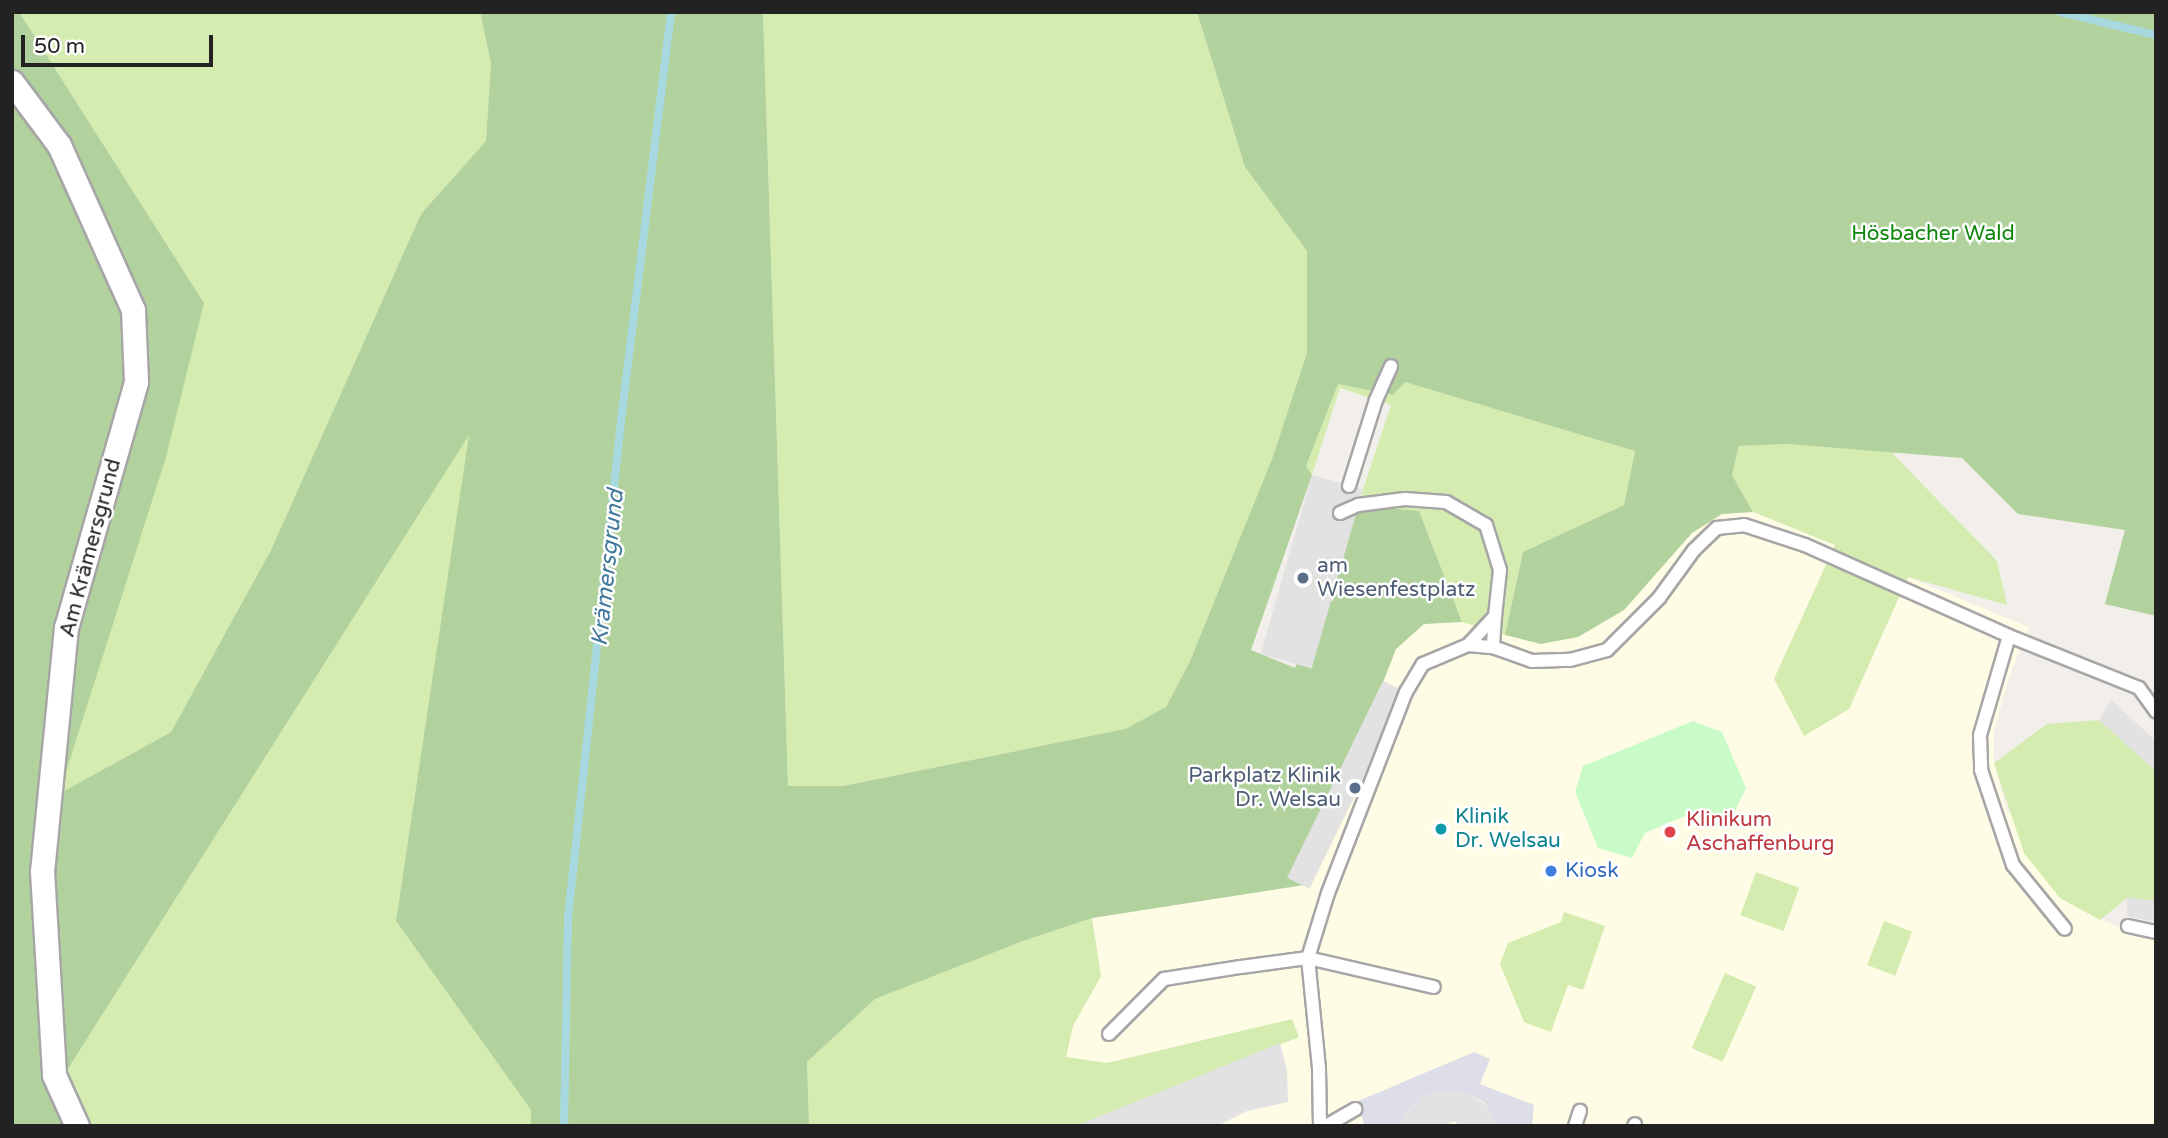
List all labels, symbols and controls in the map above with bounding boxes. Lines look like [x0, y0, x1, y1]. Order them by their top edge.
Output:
scale bar [24, 21, 217, 65]
text: 50 m [34, 34, 85, 59]
park label: Hösbacher Wald [1851, 221, 2015, 247]
street label: Am Krämersgrund [55, 456, 127, 640]
water label: Krämersgrund [586, 489, 630, 647]
place label: am Wiesenfestplatz [1317, 553, 1475, 603]
marker: am Wiesenfestplatz [1295, 570, 1311, 586]
place label: Parkplatz Klinik Dr. Welsau [1188, 763, 1341, 813]
marker: Parkplatz Klinik Dr. Welsau [1347, 780, 1363, 796]
place label: Klinik Dr. Welsau [1455, 804, 1561, 854]
place label: Klinikum Aschaffenburg [1686, 807, 1835, 857]
marker: Klinik Dr. Welsau [1433, 821, 1449, 837]
marker: Klinikum Aschaffenburg [1660, 822, 1680, 842]
place label: Kiosk [1565, 858, 1619, 884]
marker: Kiosk [1543, 863, 1559, 879]

